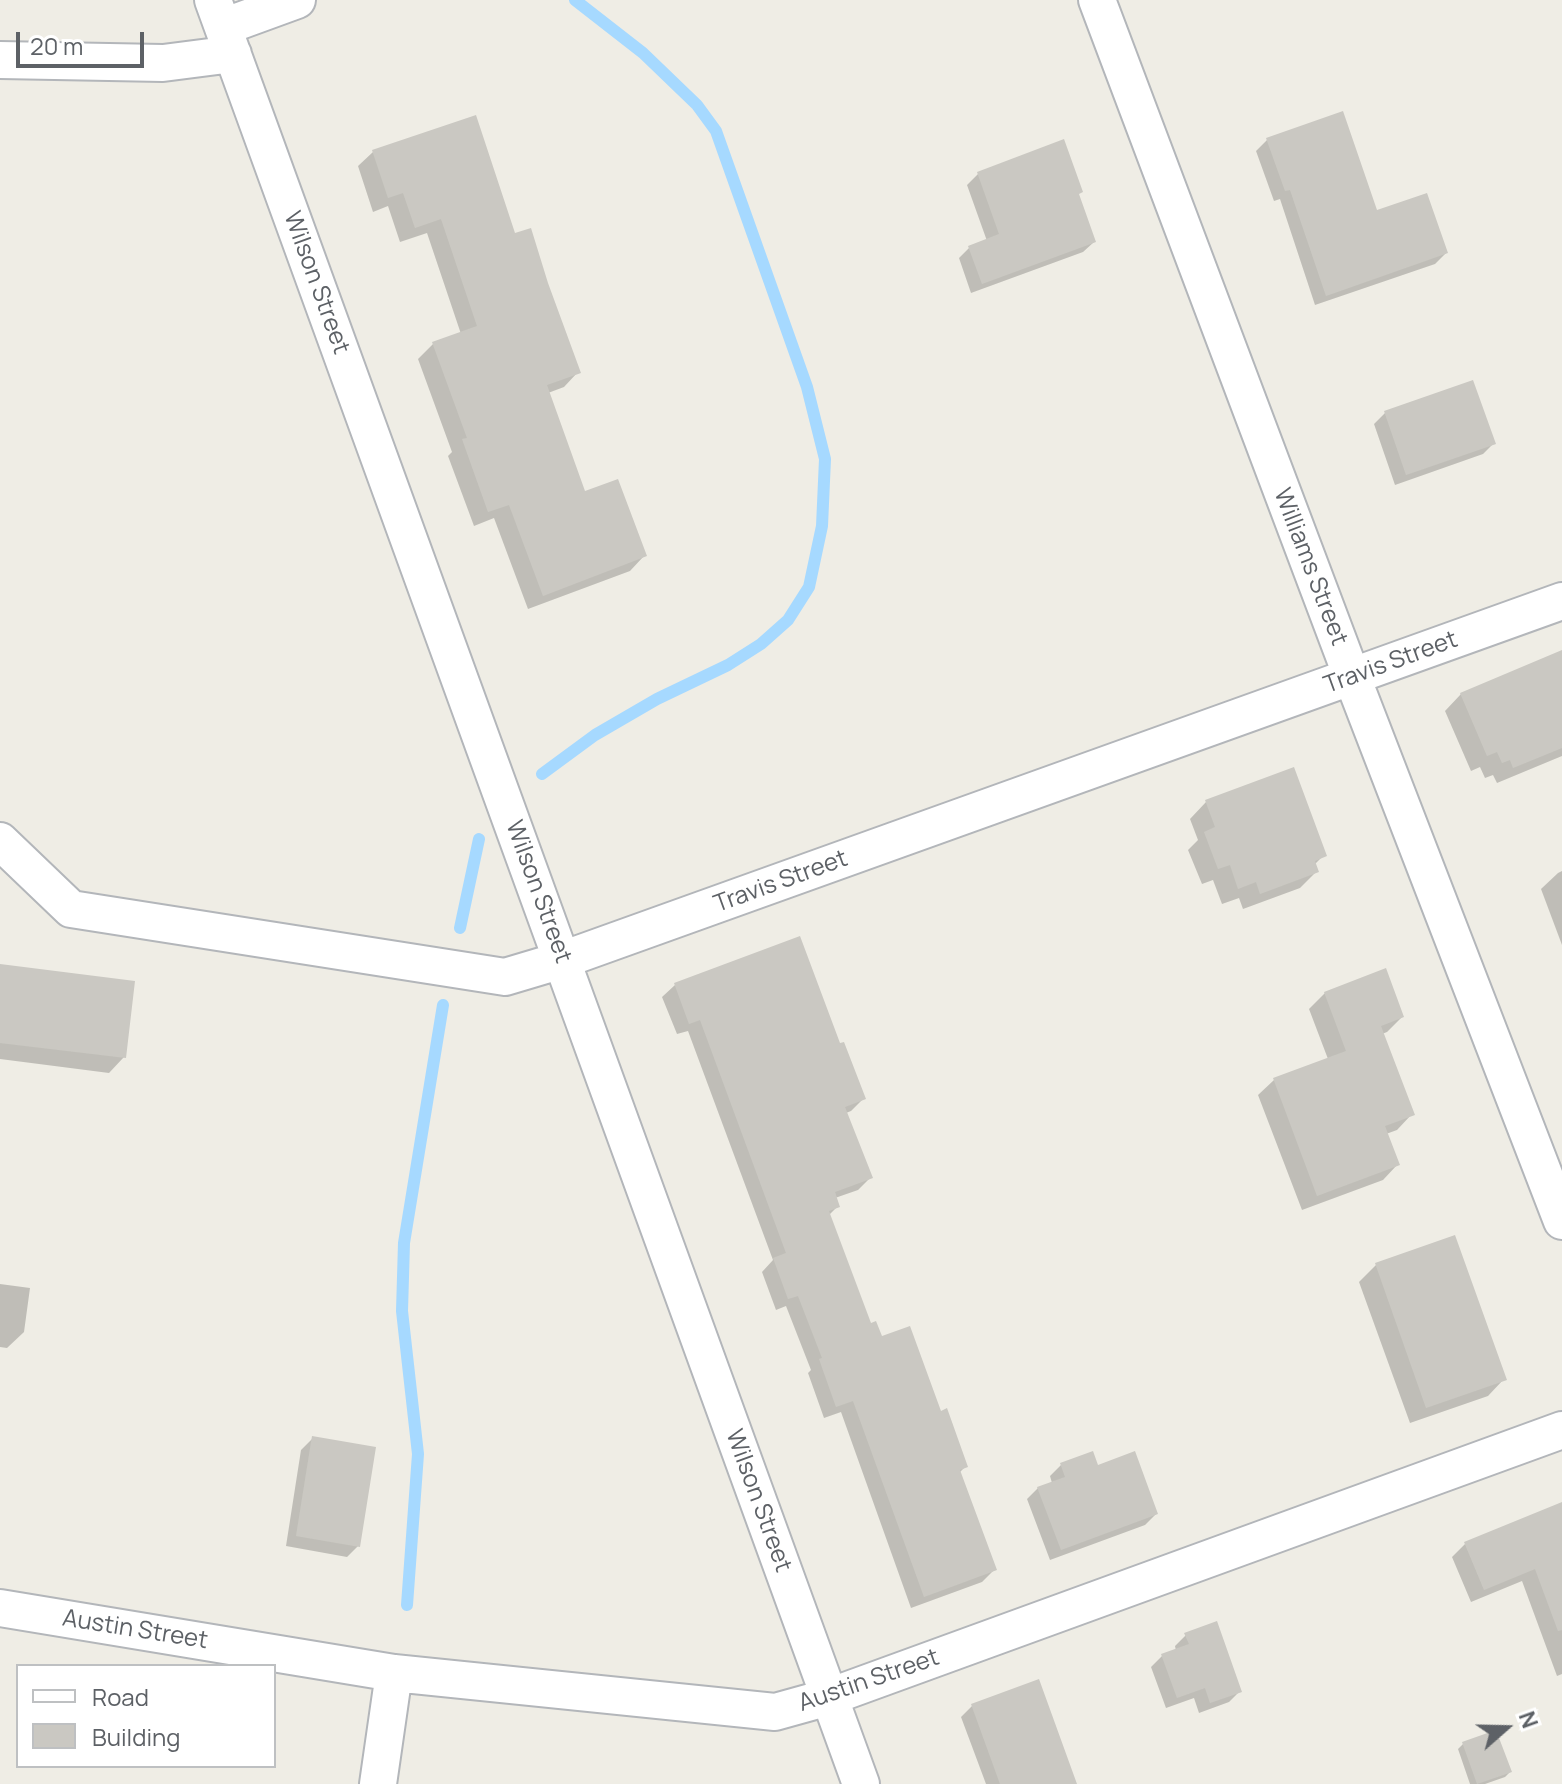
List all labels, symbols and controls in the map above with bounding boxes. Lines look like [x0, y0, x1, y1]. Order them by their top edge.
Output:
scale bar [20, 16, 148, 66]
text: 20 m [30, 29, 83, 62]
street label: Wilson Street [277, 208, 355, 358]
street label: Williams Street [1267, 484, 1353, 650]
street label: Travis Street [1320, 626, 1462, 700]
street label: Wilson Street [499, 817, 577, 967]
street label: Travis Street [710, 845, 852, 919]
street label: Wilson Street [719, 1426, 797, 1576]
street label: Austin Street [60, 1604, 210, 1656]
street label: Austin Street [795, 1643, 943, 1719]
legend [16, 1664, 276, 1768]
text: Road [92, 1680, 149, 1713]
north arrow [1466, 1688, 1546, 1768]
text: N [1512, 1707, 1545, 1732]
text: Building [92, 1720, 180, 1753]

